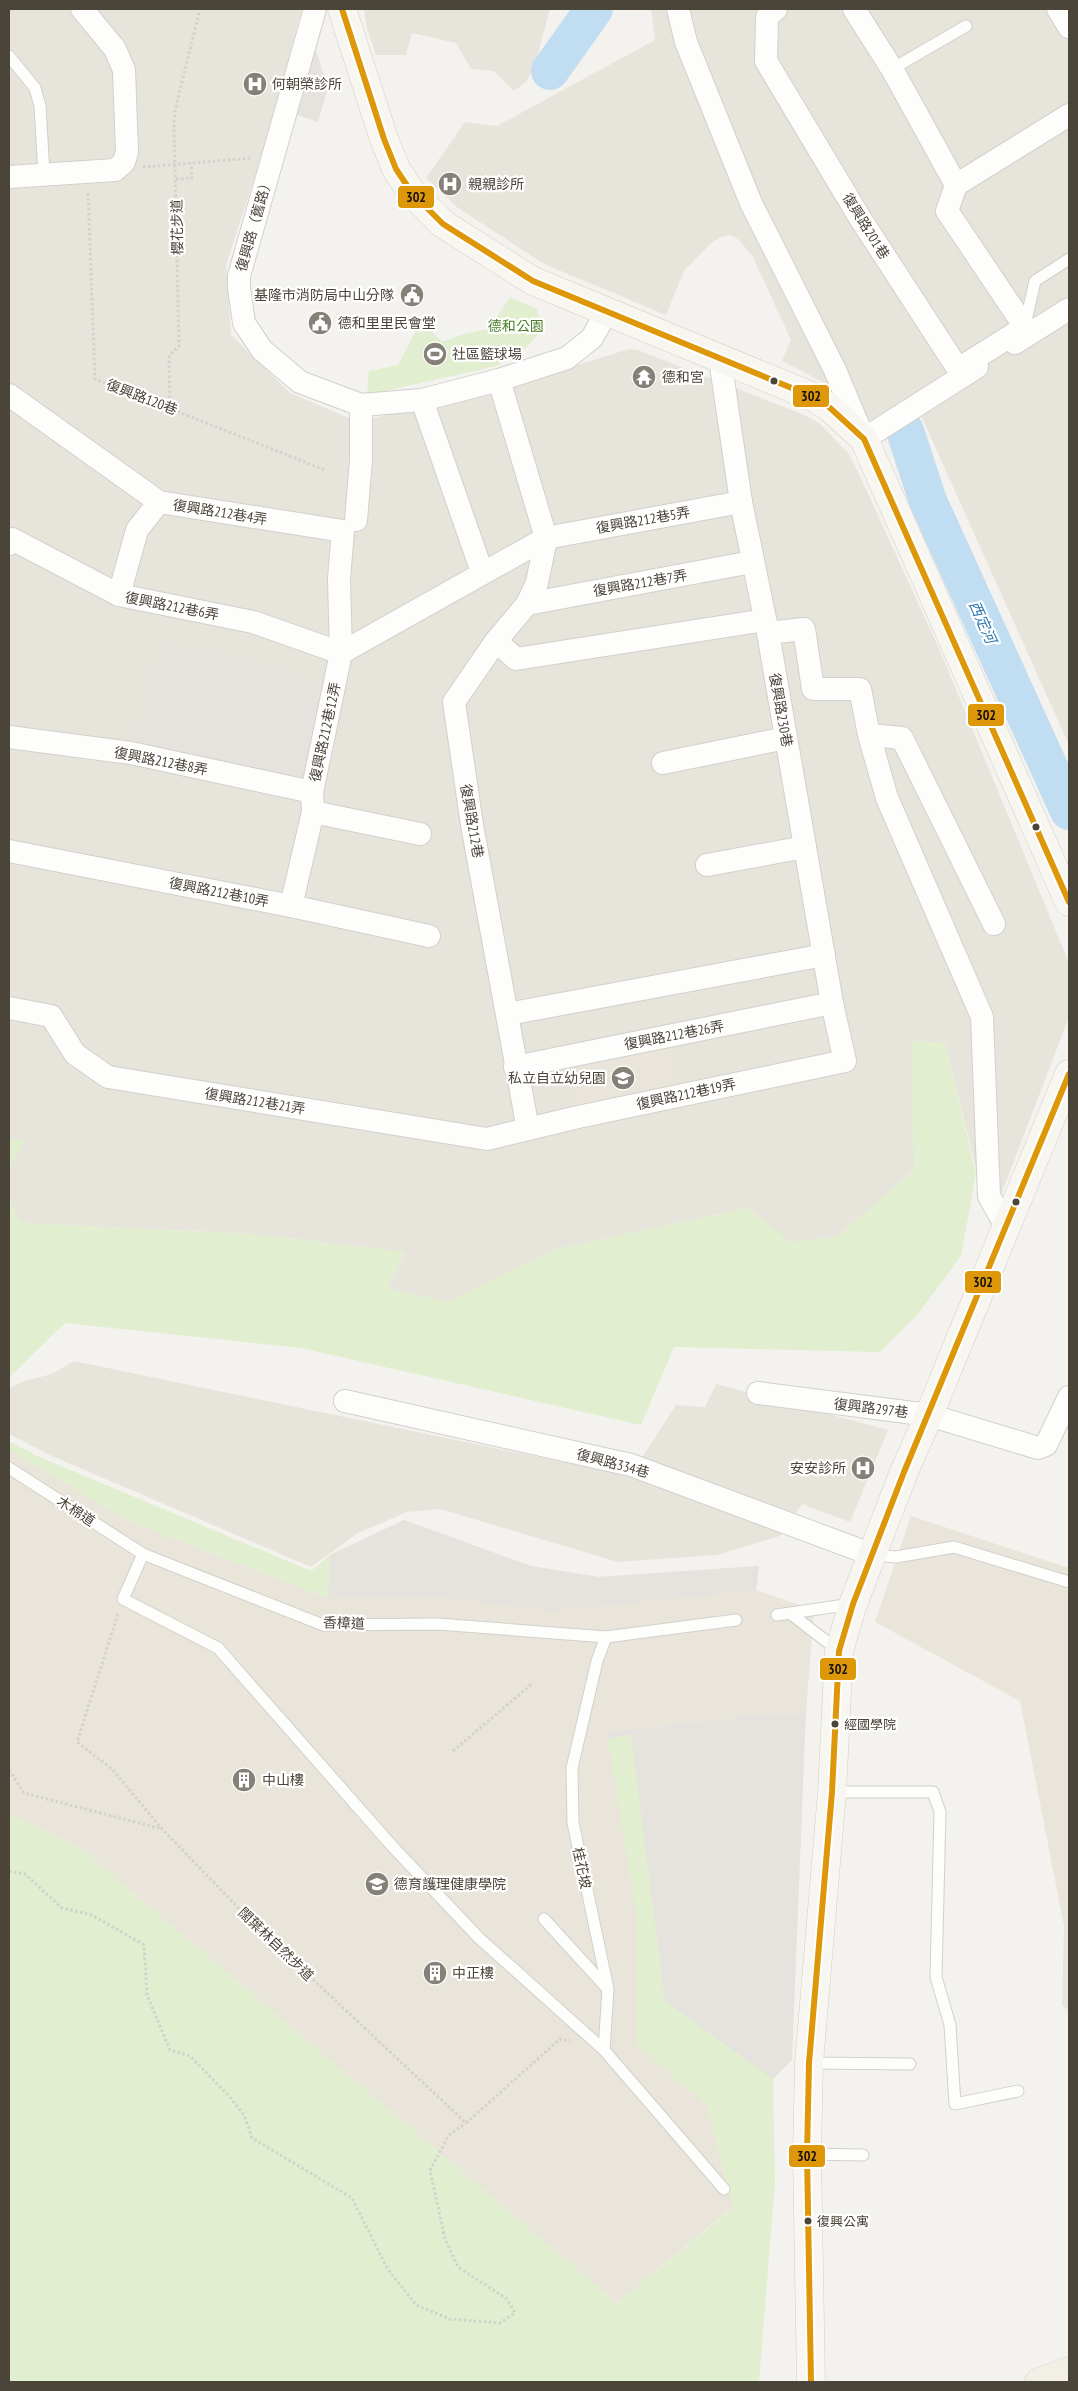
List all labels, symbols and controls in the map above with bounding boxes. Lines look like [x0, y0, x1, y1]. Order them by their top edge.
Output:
hospital icon: 何朝榮診所 [242, 71, 268, 97]
place label: 何朝榮診所 [272, 75, 342, 93]
hospital icon: 親親診所 [437, 171, 463, 197]
street label: 復興路（舊路） [232, 174, 276, 274]
place label: 親親診所 [468, 175, 524, 193]
line badge: 302 [397, 185, 435, 209]
text: 302 [406, 188, 426, 206]
street label: 復興路201巷 [839, 189, 893, 263]
street label: 櫻花步道 [168, 199, 186, 255]
public building icon: 基隆市消防局中山分隊 [399, 282, 425, 308]
place label: 基隆市消防局中山分隊 [254, 286, 394, 304]
public building icon: 德和里里民會堂 [307, 310, 333, 336]
place label: 德和里里民會堂 [338, 314, 436, 332]
park label: 德和公園 [488, 317, 544, 335]
sports icon: 社區籃球場 [422, 341, 448, 367]
place label: 社區籃球場 [452, 345, 522, 363]
temple icon: 德和宮 [631, 364, 657, 390]
place label: 德和宮 [662, 368, 704, 386]
street label: 復興路120巷 [104, 375, 180, 419]
unlabelled marker [769, 376, 779, 386]
line badge: 302 [792, 384, 830, 408]
text: 302 [801, 387, 821, 405]
street label: 復興路212巷4弄 [172, 496, 268, 528]
street label: 復興路212巷5弄 [595, 503, 691, 537]
street label: 復興路212巷7弄 [592, 566, 688, 600]
street label: 復興路212巷6弄 [124, 588, 220, 624]
water label: 西定河 [965, 598, 1002, 649]
street label: 復興路230巷 [766, 672, 796, 748]
street label: 復興路212巷12弄 [306, 680, 344, 784]
line badge: 302 [967, 703, 1005, 727]
text: 302 [976, 706, 996, 724]
street label: 復興路212巷8弄 [113, 743, 209, 779]
street label: 復興路212巷 [457, 783, 487, 859]
unlabelled marker [1031, 822, 1041, 832]
street label: 復興路212巷10弄 [167, 873, 271, 911]
street label: 復興路212巷26弄 [622, 1016, 726, 1054]
school or university icon: 私立自立幼兒園 [610, 1065, 636, 1091]
place label: 私立自立幼兒園 [508, 1069, 606, 1087]
street label: 復興路212巷19弄 [634, 1075, 738, 1113]
street label: 復興路212巷21弄 [203, 1084, 307, 1118]
unlabelled marker [1011, 1197, 1021, 1207]
line badge: 302 [964, 1270, 1002, 1294]
text: 302 [973, 1273, 993, 1291]
street label: 復興路297巷 [833, 1395, 909, 1421]
street label: 復興路334巷 [574, 1445, 652, 1481]
hospital icon: 安安診所 [850, 1455, 876, 1481]
place label: 安安診所 [790, 1459, 846, 1477]
street label: 木棉道 [53, 1492, 99, 1530]
street label: 香樟道 [323, 1613, 365, 1633]
line badge: 302 [819, 1657, 857, 1681]
text: 302 [828, 1660, 848, 1678]
place label: 經國學院 [844, 1716, 896, 1733]
marker: 經國學院 [830, 1719, 840, 1729]
building icon: 中山樓 [231, 1767, 257, 1793]
place label: 中山樓 [262, 1771, 304, 1789]
street label: 桂花坡 [569, 1846, 595, 1890]
school or university icon: 德育護理健康學院 [364, 1871, 390, 1897]
place label: 德育護理健康學院 [394, 1875, 506, 1893]
street label: 闊葉林自然步道 [235, 1903, 317, 1985]
building icon: 中正樓 [422, 1960, 448, 1986]
place label: 中正樓 [452, 1964, 494, 1982]
line badge: 302 [788, 2144, 826, 2168]
text: 302 [797, 2147, 817, 2165]
place label: 復興公寓 [817, 2213, 869, 2230]
marker: 復興公寓 [803, 2216, 813, 2226]

